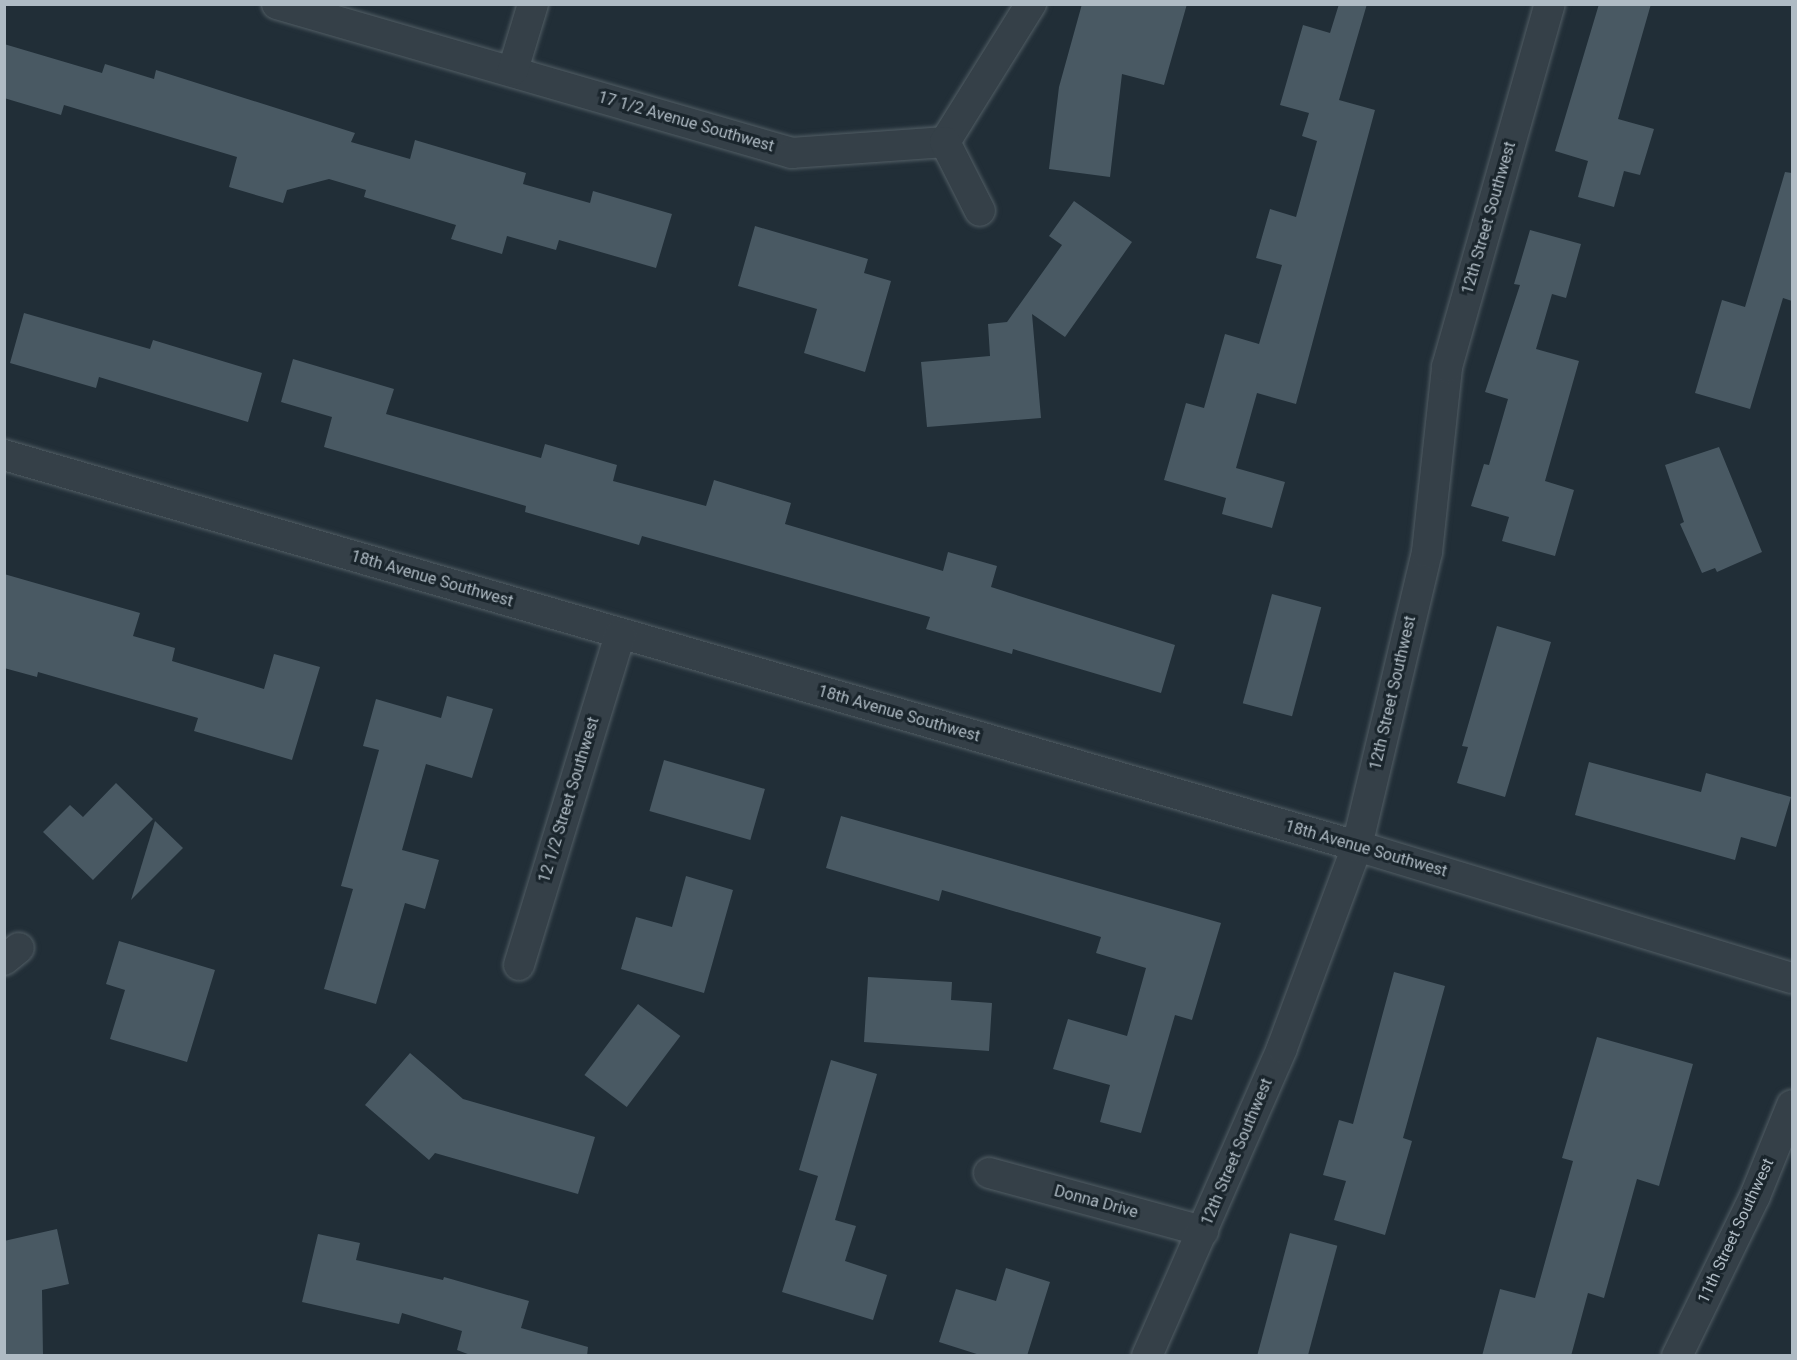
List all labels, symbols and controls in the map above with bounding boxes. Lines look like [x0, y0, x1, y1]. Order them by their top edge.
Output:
street label: 17 1/2 Avenue Southwest [596, 88, 776, 156]
street label: 12th Street Southwest [1458, 140, 1520, 296]
street label: 18th Avenue Southwest [349, 547, 515, 611]
street label: 12th Street Southwest [1366, 614, 1420, 772]
street label: 18th Avenue Southwest [816, 682, 982, 746]
street label: 12 1/2 Street Southwest [535, 715, 603, 885]
street label: 18th Avenue Southwest [1283, 817, 1449, 881]
street label: 12th Street Southwest [1197, 1076, 1277, 1228]
street label: 11th Street Southwest [1694, 1155, 1778, 1307]
street label: Donna Drive [1052, 1182, 1140, 1222]

